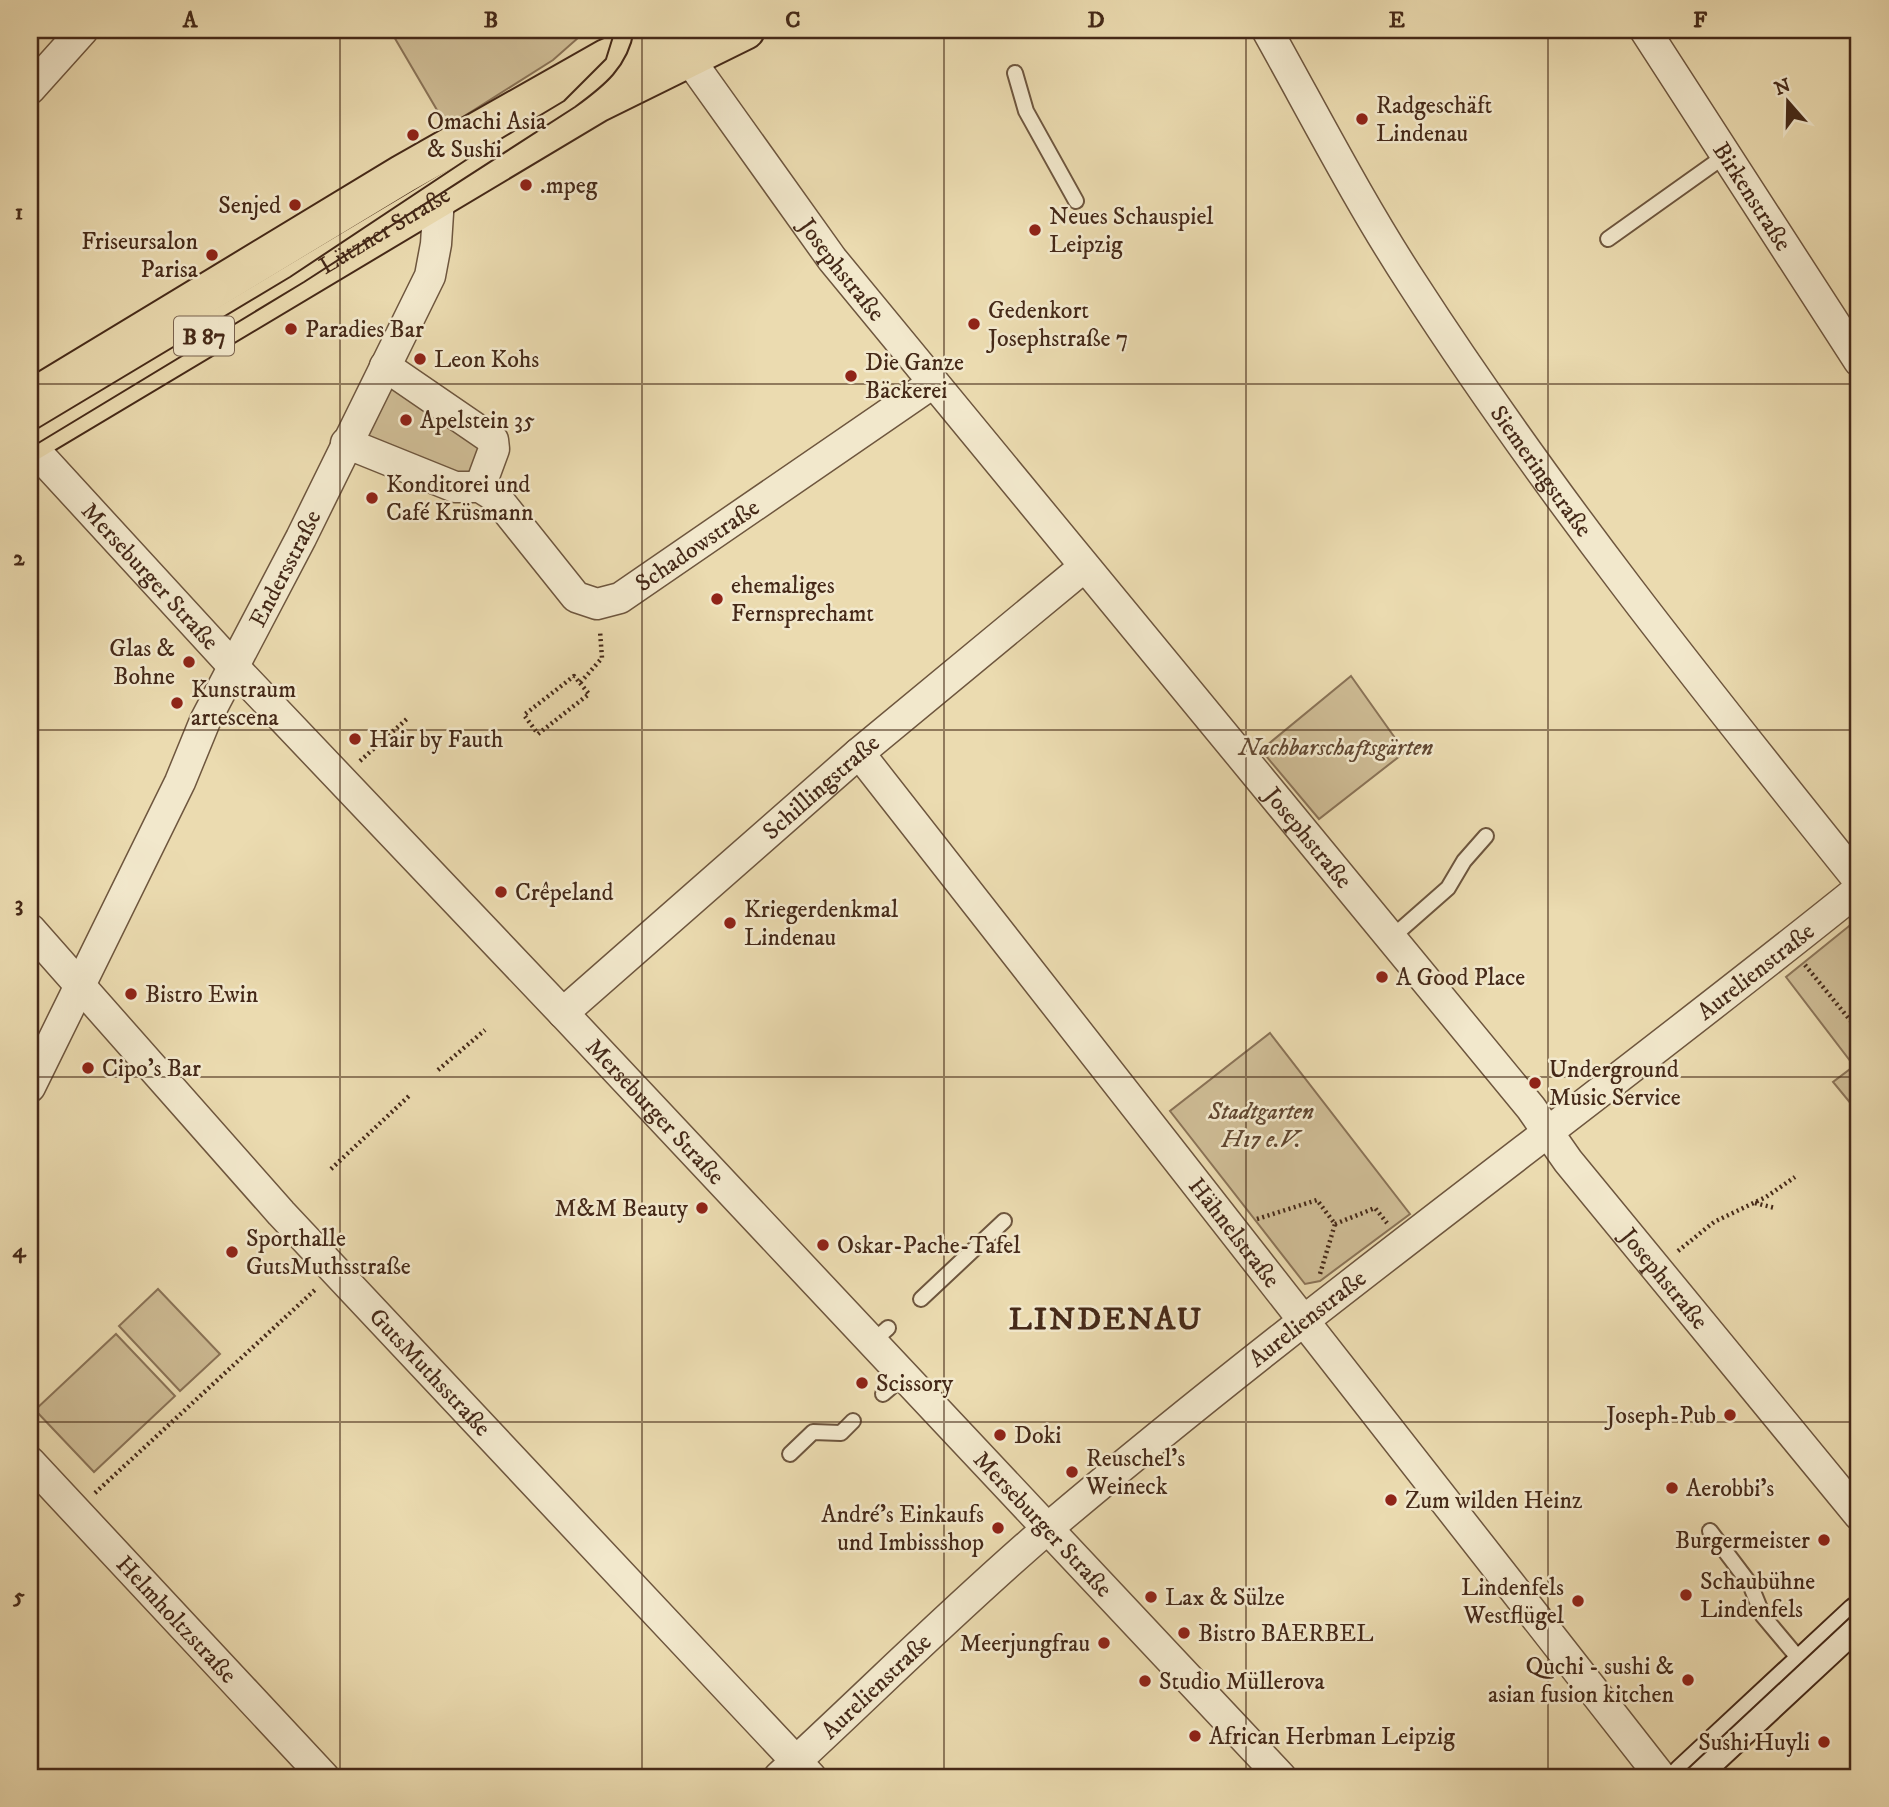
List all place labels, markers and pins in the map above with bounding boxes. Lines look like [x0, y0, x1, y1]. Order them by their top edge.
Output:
place label: Radgeschäft Lindenau [1376, 91, 1493, 149]
place label: Omachi Asia & Sushi [427, 107, 547, 165]
marker: Radgeschäft Lindenau [1354, 111, 1370, 127]
marker: Omachi Asia & Sushi [405, 127, 421, 143]
place label: .mpeg [540, 171, 598, 201]
marker: .mpeg [518, 177, 534, 193]
place label: Senjed [218, 191, 281, 221]
marker: Senjed [287, 197, 303, 213]
place label: Neues Schauspiel Leipzig [1049, 202, 1214, 260]
marker: Neues Schauspiel Leipzig [1027, 222, 1043, 238]
place label: Friseursalon Parisa [81, 227, 199, 285]
marker: Friseursalon Parisa [204, 247, 220, 263]
place label: Gedenkort Josephstraße 7 [986, 296, 1128, 354]
place label: Paradies Bar [305, 315, 424, 345]
marker: Gedenkort Josephstraße 7 [966, 316, 982, 332]
marker: Paradies Bar [283, 321, 299, 337]
place label: Leon Kohs [434, 345, 539, 375]
place label: Die Ganze Bäckerei [865, 348, 964, 406]
marker: Leon Kohs [412, 351, 428, 367]
marker: Die Ganze Bäckerei [843, 368, 859, 384]
place label: Apelstein 35 [420, 406, 535, 436]
marker: Apelstein 35 [398, 412, 414, 428]
place label: Konditorei und Café Krüsmann [386, 470, 534, 528]
marker: Konditorei und Café Krüsmann [364, 490, 380, 506]
place label: ehemaliges Fernsprechamt [731, 571, 874, 629]
marker: ehemaliges Fernsprechamt [709, 591, 725, 607]
place label: Glas & Bohne [109, 634, 175, 692]
marker: Glas & Bohne [181, 654, 197, 670]
place label: Kunstraum artescena [191, 675, 296, 733]
marker: Kunstraum artescena [169, 695, 185, 711]
place label: Hair by Fauth [369, 725, 504, 755]
marker: Hair by Fauth [347, 731, 363, 747]
place label: Crêpeland [515, 878, 614, 908]
marker: Crêpeland [493, 884, 509, 900]
place label: Kriegerdenkmal Lindenau [744, 895, 899, 953]
marker: Kriegerdenkmal Lindenau [722, 915, 738, 931]
place label: A Good Place [1396, 963, 1525, 993]
marker: A Good Place [1374, 969, 1390, 985]
place label: Bistro Ewin [145, 980, 259, 1010]
marker: Bistro Ewin [123, 986, 139, 1002]
place label: Cipo's Bar [102, 1054, 201, 1084]
place label: Underground Music Service [1549, 1055, 1681, 1113]
marker: Cipo's Bar [80, 1060, 96, 1076]
marker: Underground Music Service [1527, 1075, 1543, 1091]
place label: M&M Beauty [555, 1194, 689, 1224]
marker: M&M Beauty [694, 1200, 710, 1216]
place label: Sporthalle GutsMuthsstraße [246, 1224, 411, 1282]
place label: Oskar-Pache-Tafel [837, 1231, 1021, 1261]
marker: Oskar-Pache-Tafel [815, 1237, 831, 1253]
marker: Sporthalle GutsMuthsstraße [224, 1244, 240, 1260]
place label: Scissory [876, 1369, 954, 1399]
marker: Scissory [854, 1375, 870, 1391]
place label: Joseph-Pub [1604, 1401, 1716, 1431]
marker: Joseph-Pub [1722, 1407, 1738, 1423]
place label: Doki [1014, 1421, 1062, 1451]
marker: Doki [992, 1427, 1008, 1443]
place label: Reuschel's Weineck [1085, 1444, 1185, 1502]
marker: Reuschel's Weineck [1064, 1464, 1080, 1480]
place label: Aerobbi's [1686, 1474, 1774, 1504]
marker: Aerobbi's [1664, 1480, 1680, 1496]
place label: Zum wilden Heinz [1405, 1486, 1583, 1516]
marker: Zum wilden Heinz [1383, 1492, 1399, 1508]
place label: André's Einkaufs und Imbissshop [821, 1500, 984, 1558]
marker: André's Einkaufs und Imbissshop [990, 1520, 1006, 1536]
place label: Burgermeister [1675, 1526, 1810, 1556]
marker: Burgermeister [1816, 1532, 1832, 1548]
place label: Schaubühne Lindenfels [1700, 1567, 1815, 1625]
place label: Lindenfels Westflügel [1461, 1573, 1565, 1631]
place label: Lax & Sülze [1165, 1583, 1285, 1613]
marker: Schaubühne Lindenfels [1678, 1587, 1694, 1603]
marker: Lax & Sülze [1143, 1589, 1159, 1605]
marker: Lindenfels Westflügel [1570, 1593, 1586, 1609]
place label: Bistro BAERBEL [1198, 1619, 1374, 1649]
marker: Bistro BAERBEL [1176, 1625, 1192, 1641]
place label: Meerjungfrau [960, 1629, 1090, 1659]
marker: Meerjungfrau [1096, 1635, 1112, 1651]
place label: Quchi - sushi & asian fusion kitchen [1488, 1652, 1674, 1710]
place label: Studio Müllerova [1159, 1667, 1326, 1697]
marker: Quchi - sushi & asian fusion kitchen [1680, 1672, 1696, 1688]
marker: Studio Müllerova [1137, 1673, 1153, 1689]
place label: African Herbman Leipzig [1209, 1722, 1455, 1752]
marker: African Herbman Leipzig [1187, 1728, 1203, 1744]
place label: Sushi Huyli [1698, 1728, 1810, 1758]
marker: Sushi Huyli [1816, 1734, 1832, 1750]

